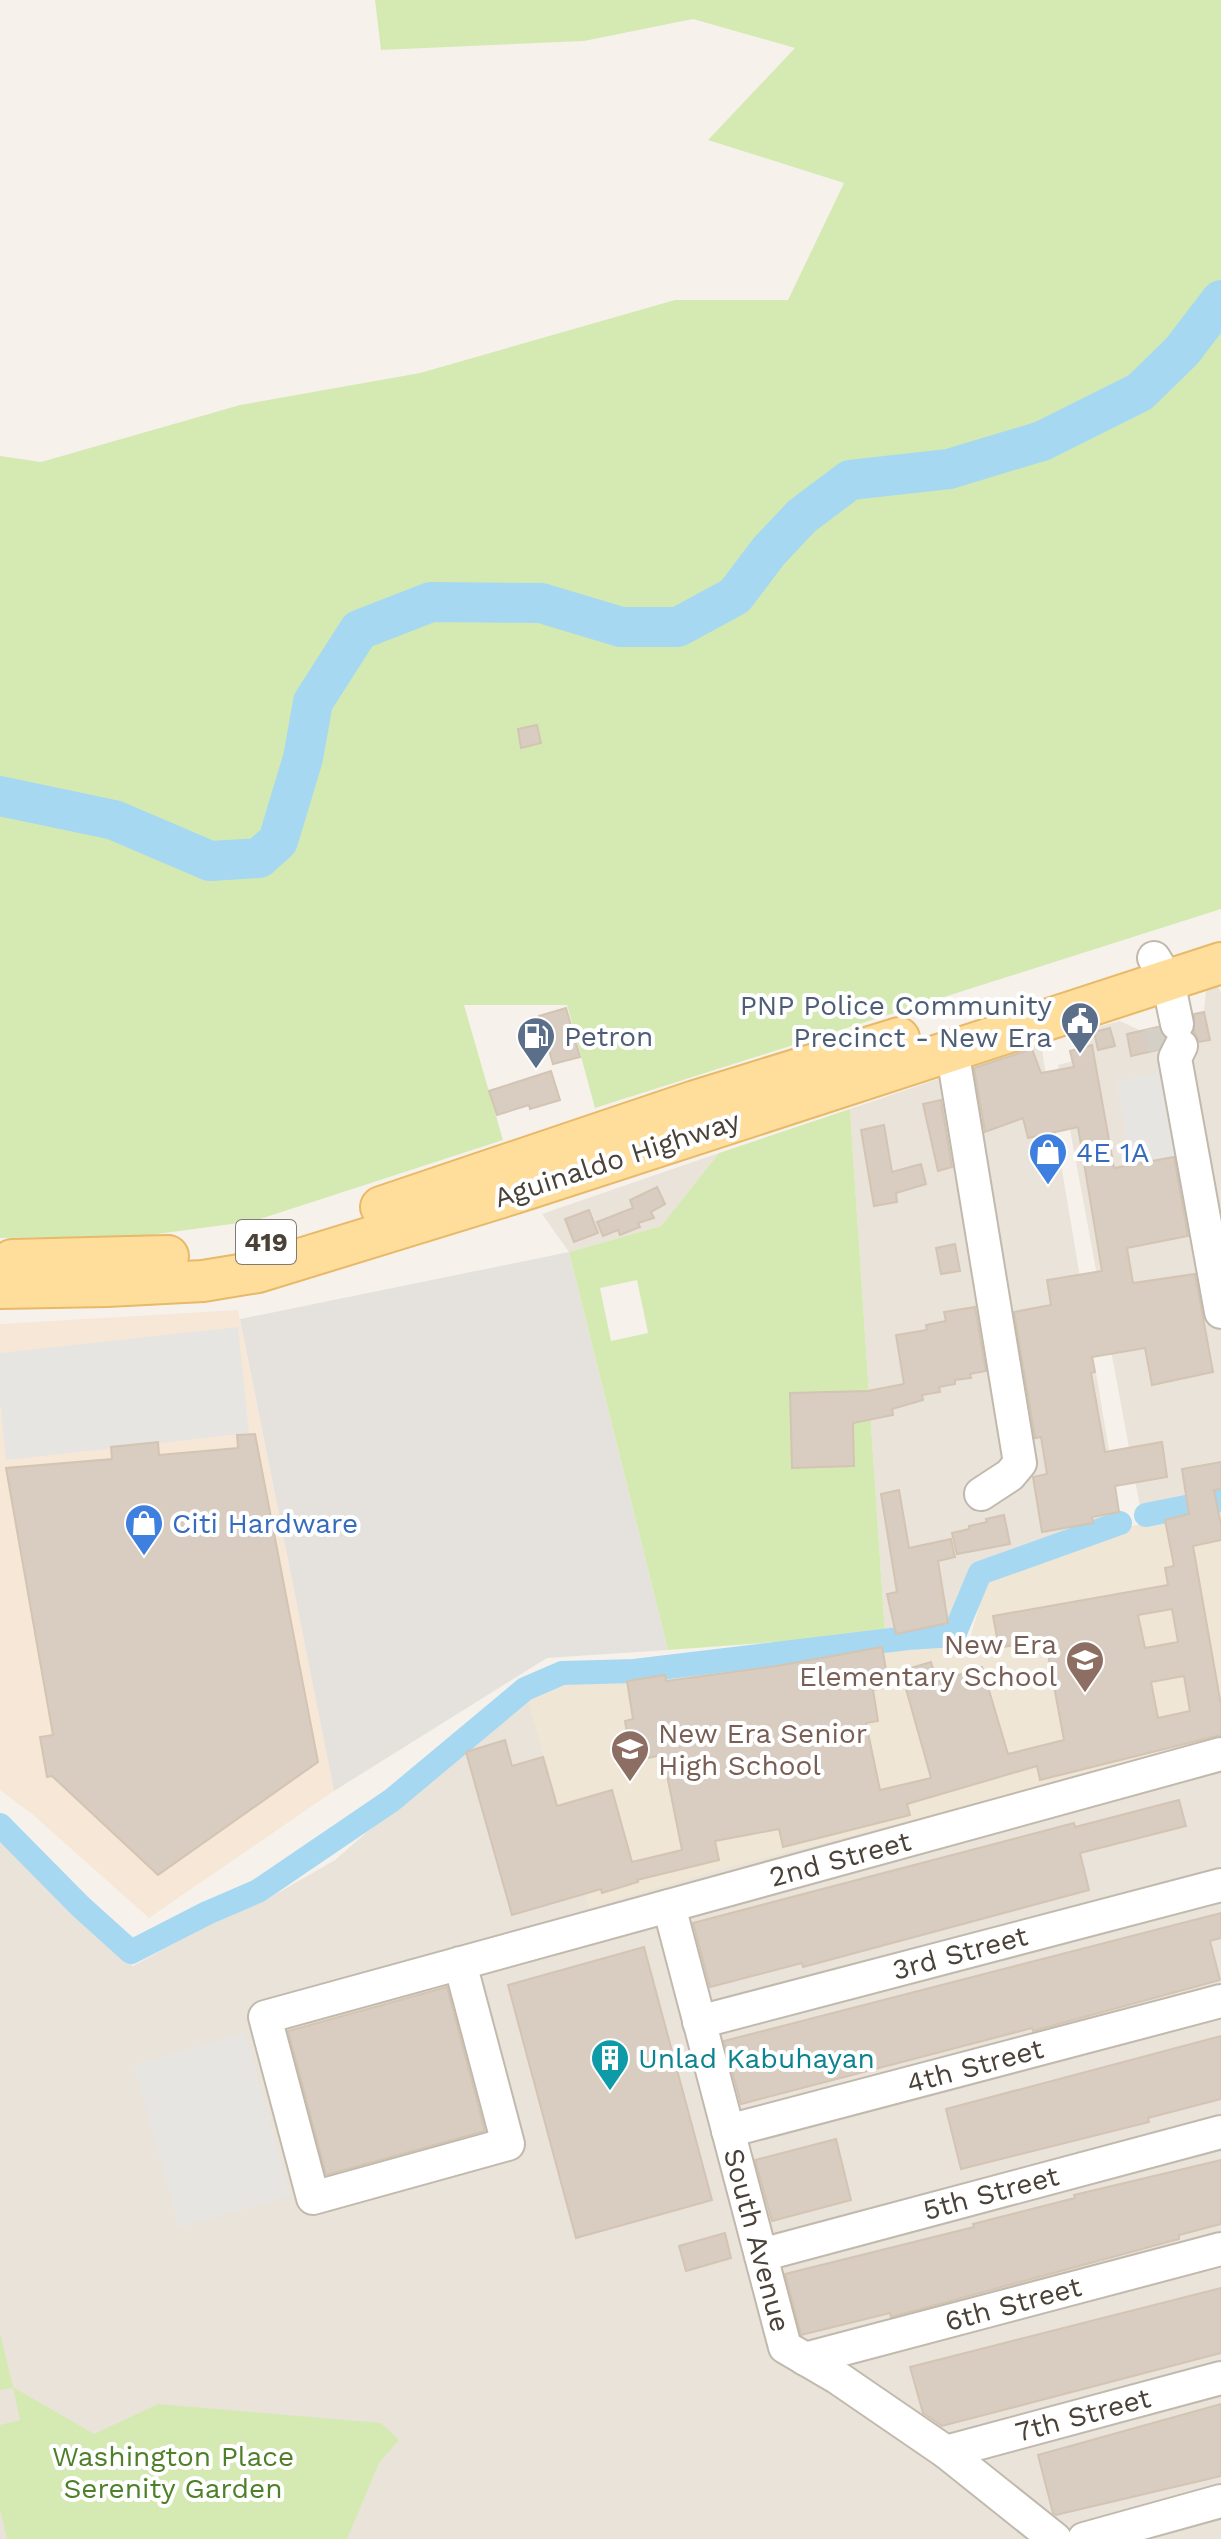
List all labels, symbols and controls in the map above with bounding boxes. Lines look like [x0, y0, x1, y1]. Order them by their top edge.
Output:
place label: PNP Police Community Precinct - New Era [740, 989, 1053, 1054]
public building icon: PNP Police Community Precinct - New Era [1059, 1000, 1101, 1055]
fuel station icon: Petron [515, 1015, 557, 1070]
place label: Petron [564, 1020, 653, 1053]
street label: Aguinaldo Highway [490, 1104, 745, 1214]
shop icon: 4E 1A [1027, 1131, 1069, 1186]
place label: 4E 1A [1076, 1136, 1149, 1169]
road number: 419 [236, 1220, 296, 1264]
shop icon: Citi Hardware [123, 1502, 165, 1557]
place label: Citi Hardware [172, 1507, 358, 1540]
place label: New Era Elementary School [799, 1628, 1057, 1693]
school or university icon: New Era Elementary School [1064, 1639, 1106, 1694]
place label: New Era Senior High School [658, 1717, 867, 1782]
school or university icon: New Era Senior High School [609, 1728, 651, 1783]
street label: 2nd Street [766, 1824, 915, 1894]
street label: 3rd Street [889, 1919, 1032, 1987]
street label: 4th Street [903, 2032, 1047, 2100]
building icon: Unlad Kabuhayan [589, 2037, 631, 2092]
place label: Unlad Kabuhayan [638, 2042, 875, 2075]
street label: South Avenue [717, 2145, 797, 2335]
street label: 5th Street [919, 2159, 1063, 2227]
street label: 6th Street [941, 2270, 1085, 2338]
street label: 7th Street [1012, 2381, 1154, 2449]
park label: Washington Place Serenity Garden [52, 2440, 294, 2505]

